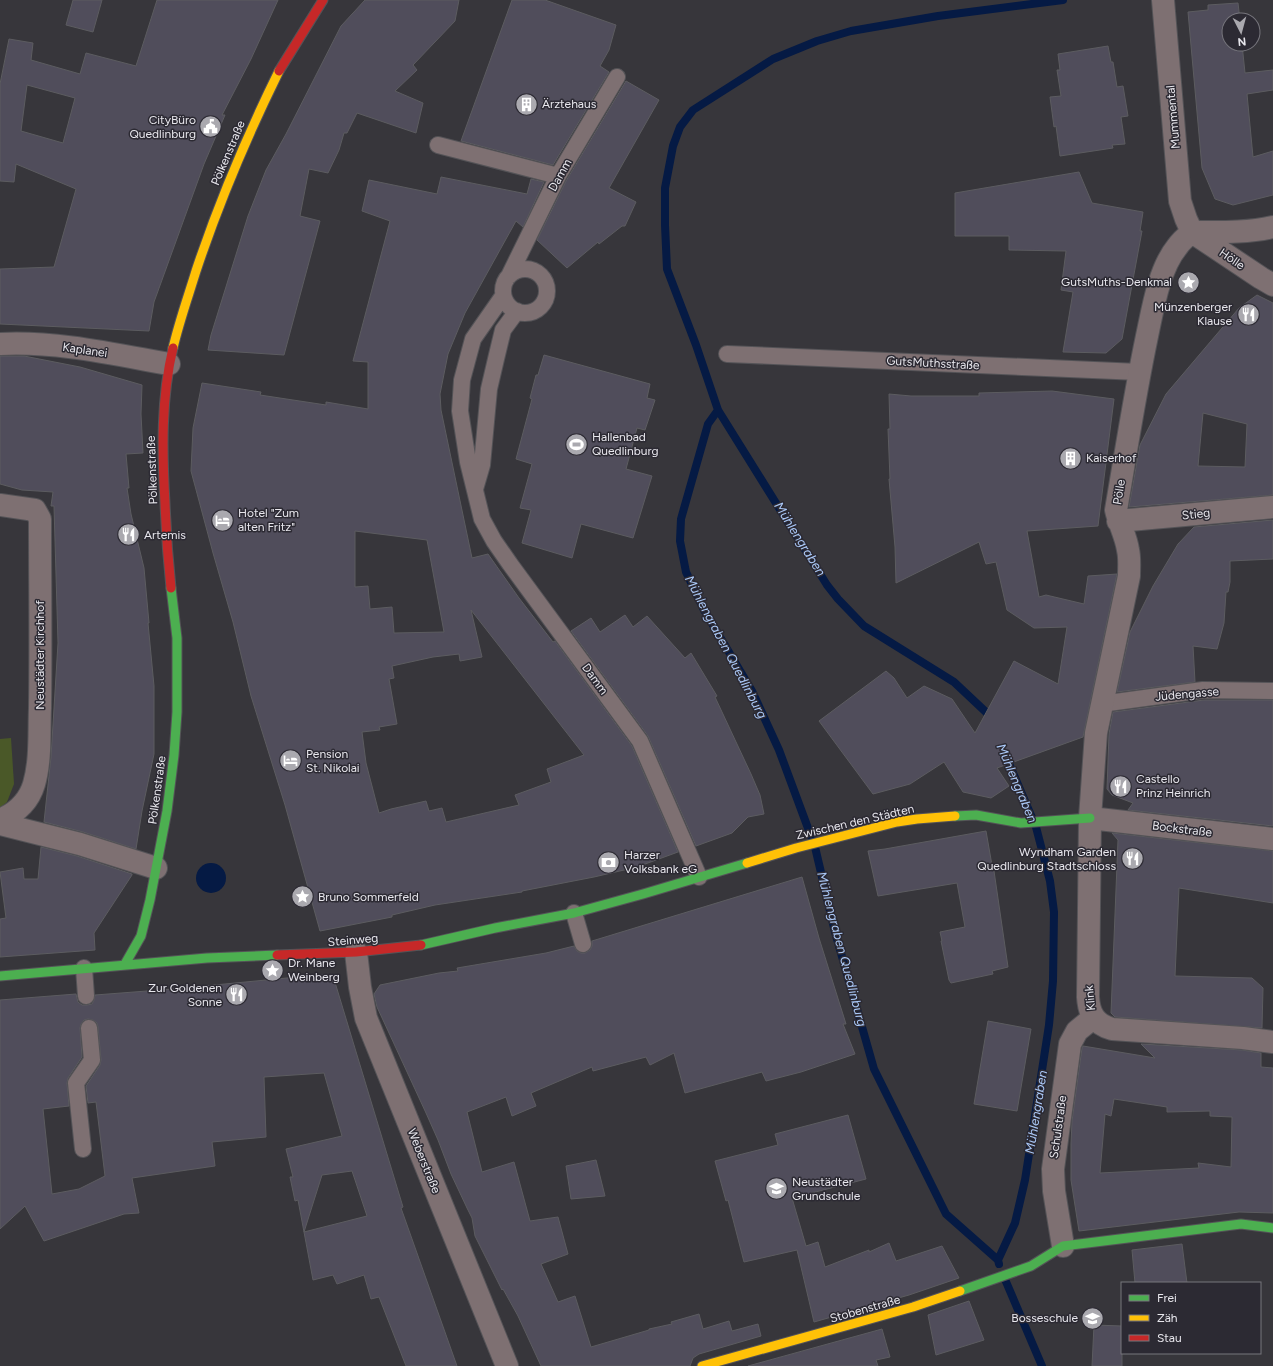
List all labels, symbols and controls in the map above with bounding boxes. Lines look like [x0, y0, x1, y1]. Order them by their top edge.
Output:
north arrow [1221, 12, 1261, 52]
text: N [1237, 35, 1247, 48]
street label: Mummental [1163, 85, 1183, 149]
building icon: Ärztehaus [513, 91, 539, 117]
place label: Ärztehaus [542, 97, 597, 111]
place label: CityBüro Quedlinburg [129, 113, 196, 141]
public building icon: CityBüro Quedlinburg [198, 114, 224, 140]
street label: Pölkenstraße [208, 118, 248, 187]
street label: Damm [545, 156, 575, 194]
street label: Hölle [1217, 245, 1248, 273]
place icon: GutsMuths-Denkmal [1175, 269, 1201, 295]
place label: GutsMuths-Denkmal [1061, 275, 1172, 289]
place label: Münzenberger Klause [1154, 300, 1232, 328]
restaurant icon: Münzenberger Klause [1235, 301, 1261, 327]
street label: Kaplanei [62, 340, 108, 360]
street label: GutsMuthsstraße [886, 354, 980, 372]
place label: Hallenbad Quedlinburg [592, 430, 659, 458]
sports icon: Hallenbad Quedlinburg [563, 431, 589, 457]
street label: Pölkenstraße [144, 435, 160, 505]
building icon: Kaiserhof [1058, 445, 1084, 471]
place label: Kaiserhof [1086, 451, 1137, 465]
street label: Pölle [1110, 478, 1128, 506]
water label: Mühlengraben [771, 499, 829, 579]
place label: Hotel "Zum alten Fritz" [238, 506, 299, 534]
street label: Stieg [1181, 506, 1211, 522]
hotel icon: Hotel "Zum alten Fritz" [209, 507, 235, 533]
restaurant icon: Artemis [116, 522, 142, 548]
place label: Artemis [144, 528, 186, 542]
water label: Mühlengraben Quedlinburg [682, 573, 770, 721]
street label: Neustädter Kirchhof [33, 600, 47, 710]
street label: Damm [579, 661, 611, 697]
street label: Jüdengasse [1154, 684, 1220, 704]
water label: Mühlengraben [994, 741, 1040, 825]
place label: Pension St. Nikolai [306, 747, 360, 775]
hotel icon: Pension St. Nikolai [278, 748, 304, 774]
street label: Pölkenstraße [145, 754, 169, 825]
place label: Castello Prinz Heinrich [1136, 772, 1211, 800]
restaurant icon: Castello Prinz Heinrich [1108, 773, 1134, 799]
street label: Zwischen den Städten [795, 802, 916, 842]
street label: Bockstraße [1151, 818, 1213, 840]
place label: Wyndham Garden Quedlinburg Stadtschloss [977, 845, 1116, 873]
restaurant icon: Wyndham Garden Quedlinburg Stadtschloss [1119, 846, 1145, 872]
place label: Harzer Volksbank eG [624, 848, 697, 876]
bank icon: Harzer Volksbank eG [596, 849, 622, 875]
water label: Mühlengraben Quedlinburg [814, 870, 870, 1029]
place icon: Bruno Sommerfeld [290, 884, 316, 910]
place label: Bruno Sommerfeld [318, 890, 419, 904]
street label: Steinweg [327, 931, 379, 949]
place label: Dr. Mane Weinberg [288, 956, 340, 984]
place icon: Dr. Mane Weinberg [260, 957, 286, 983]
place label: Zur Goldenen Sonne [148, 981, 222, 1009]
restaurant icon: Zur Goldenen Sonne [224, 982, 250, 1008]
street label: Klink [1082, 985, 1098, 1011]
water label: Mühlengraben [1022, 1069, 1050, 1155]
street label: Schulstraße [1047, 1094, 1069, 1159]
street label: Weberstraße [405, 1126, 444, 1196]
place label: Neustädter Grundschule [792, 1175, 861, 1203]
school or university icon: Neustädter Grundschule [763, 1176, 789, 1202]
legend [1121, 1282, 1261, 1354]
text: Frei [1157, 1291, 1177, 1305]
street label: Stobenstraße [828, 1292, 902, 1326]
school or university icon: Bosseschule [1080, 1305, 1106, 1331]
place label: Bosseschule [1011, 1311, 1078, 1325]
text: Zäh [1157, 1311, 1178, 1325]
text: Stau [1157, 1331, 1182, 1345]

